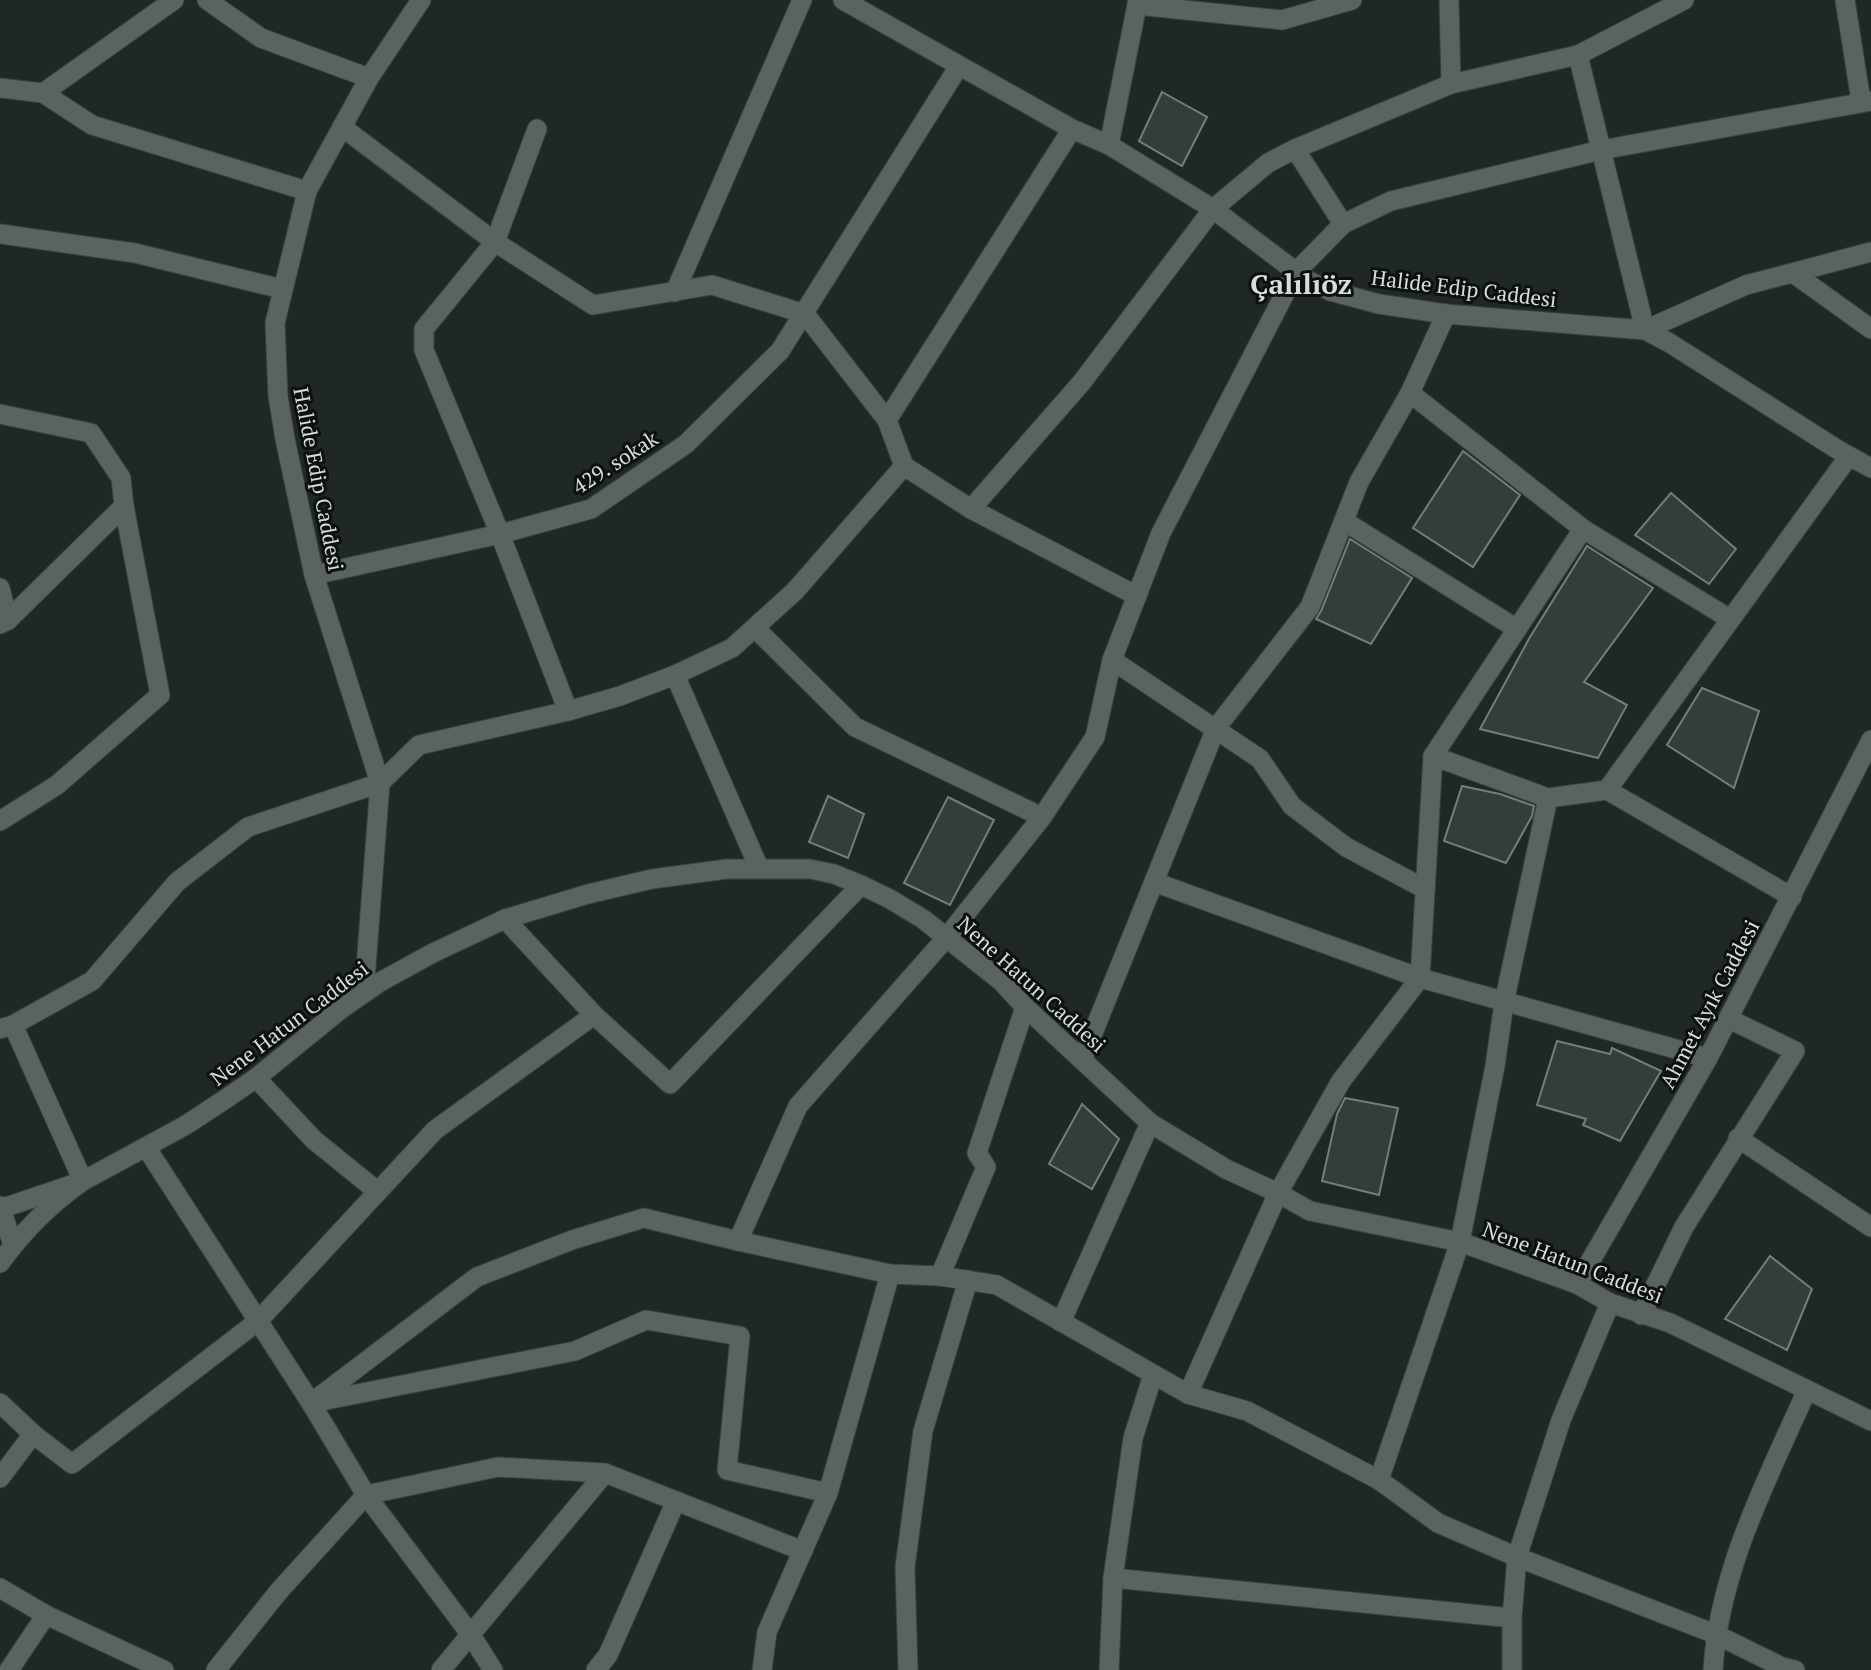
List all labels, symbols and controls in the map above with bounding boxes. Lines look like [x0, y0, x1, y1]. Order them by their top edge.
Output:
street label: Halide Edip Caddesi [1370, 263, 1558, 313]
district label: Çalılıöz [1250, 265, 1352, 302]
street label: Halide Edip Caddesi [287, 385, 351, 573]
street label: 429. sokak [567, 424, 663, 500]
street label: Nene Hatun Caddesi [952, 910, 1112, 1058]
street label: Ahmet Ayık Caddesi [1653, 915, 1765, 1093]
street label: Nene Hatun Caddesi [204, 954, 374, 1092]
street label: Nene Hatun Caddesi [1479, 1215, 1667, 1309]

